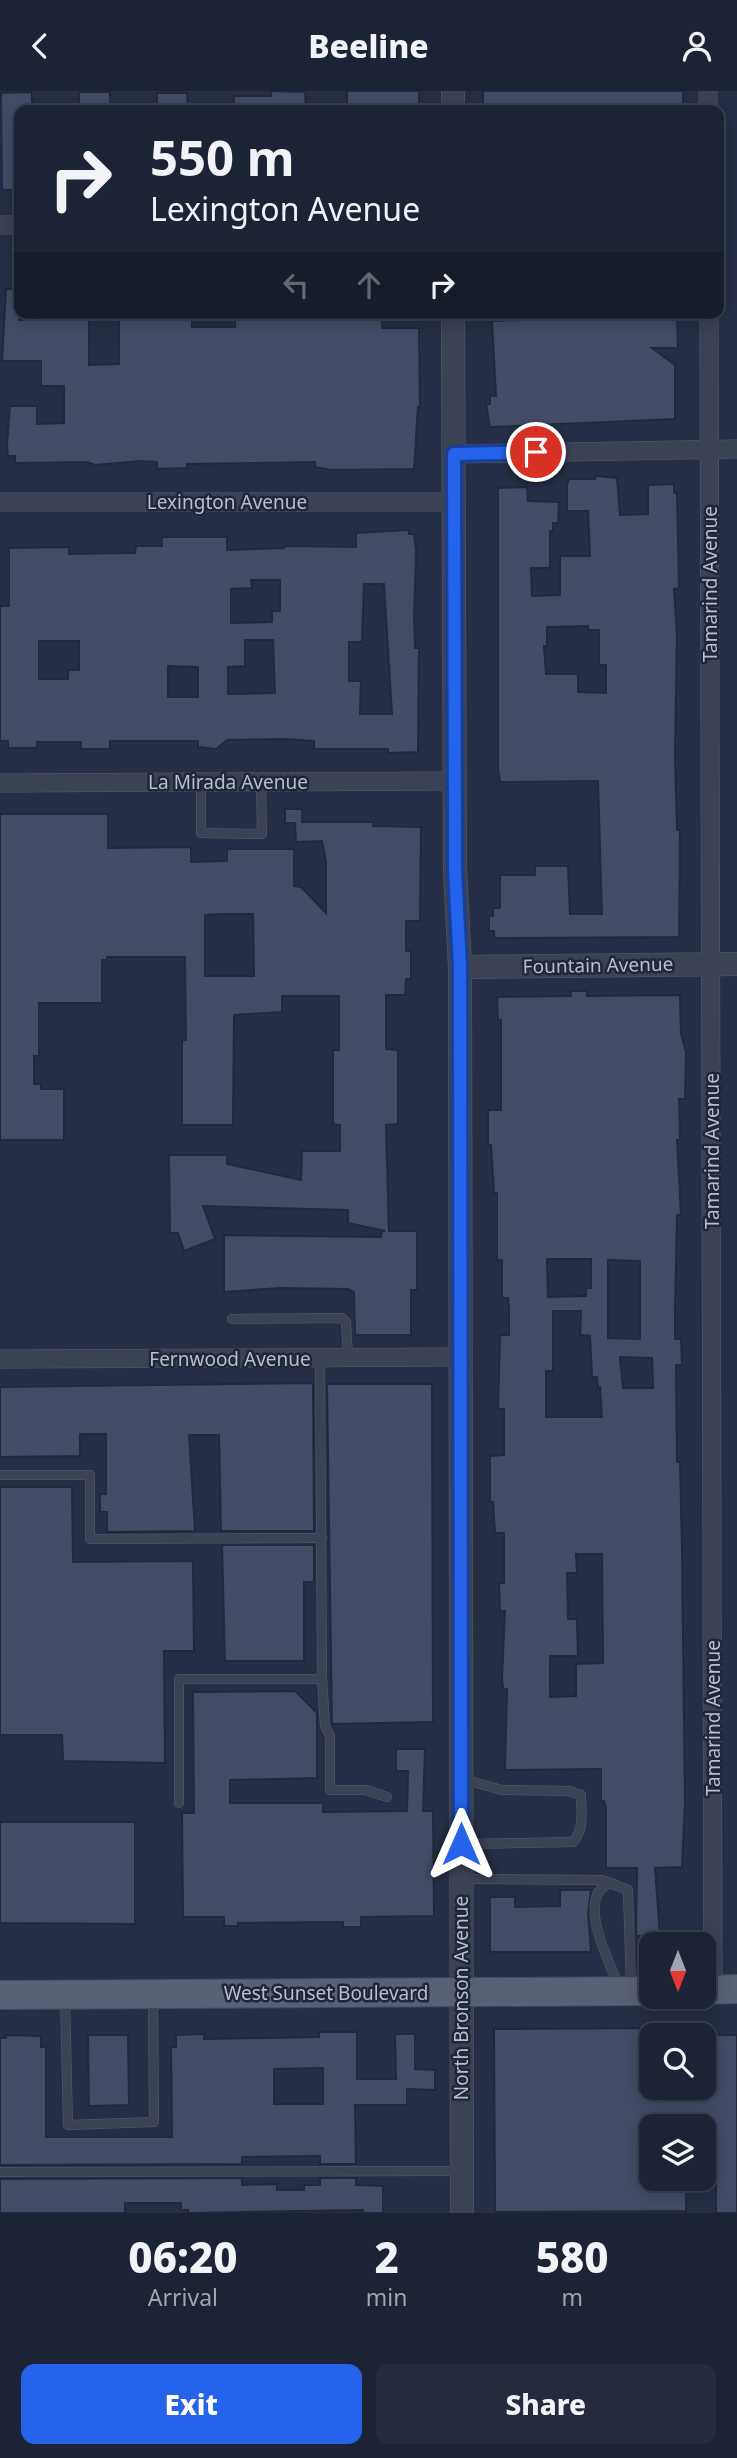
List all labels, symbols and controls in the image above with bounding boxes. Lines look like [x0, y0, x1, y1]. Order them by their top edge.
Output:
text: Beeline [308, 24, 429, 67]
icon: back [21, 27, 59, 65]
icon: person [678, 27, 716, 65]
text: 550 m [150, 124, 295, 190]
icon: right [35, 133, 126, 224]
text: Lexington Avenue [150, 187, 420, 230]
icon: left [277, 266, 315, 304]
icon: ahead [350, 266, 388, 304]
icon: right [423, 266, 461, 304]
pin [506, 422, 566, 482]
icon: arrive [517, 433, 555, 471]
street label: Lexington Avenue [147, 489, 307, 515]
street label: Tamarind Avenue [697, 506, 723, 662]
street label: La Mirada Avenue [148, 769, 308, 795]
street label: Fountain Avenue [522, 951, 674, 979]
street label: Tamarind Avenue [699, 1073, 725, 1229]
street label: Fernwood Avenue [149, 1346, 311, 1372]
street label: Tamarind Avenue [700, 1640, 726, 1796]
position arrow [424, 1807, 498, 1881]
street label: North Bronson Avenue [448, 1896, 474, 2100]
north arrow [639, 1932, 716, 2009]
map controls [639, 1932, 716, 2191]
street label: West Sunset Boulevard [224, 1980, 428, 2006]
button: search [639, 2023, 716, 2100]
button: layers [639, 2114, 716, 2191]
text: 06:20 [128, 2228, 237, 2285]
text: 2 [374, 2228, 399, 2285]
text: 580 [536, 2228, 609, 2285]
text: Arrival [148, 2281, 218, 2313]
text: min [366, 2281, 407, 2313]
text: m [561, 2281, 583, 2313]
button: Exit [21, 2364, 362, 2444]
button: Share [376, 2364, 716, 2444]

